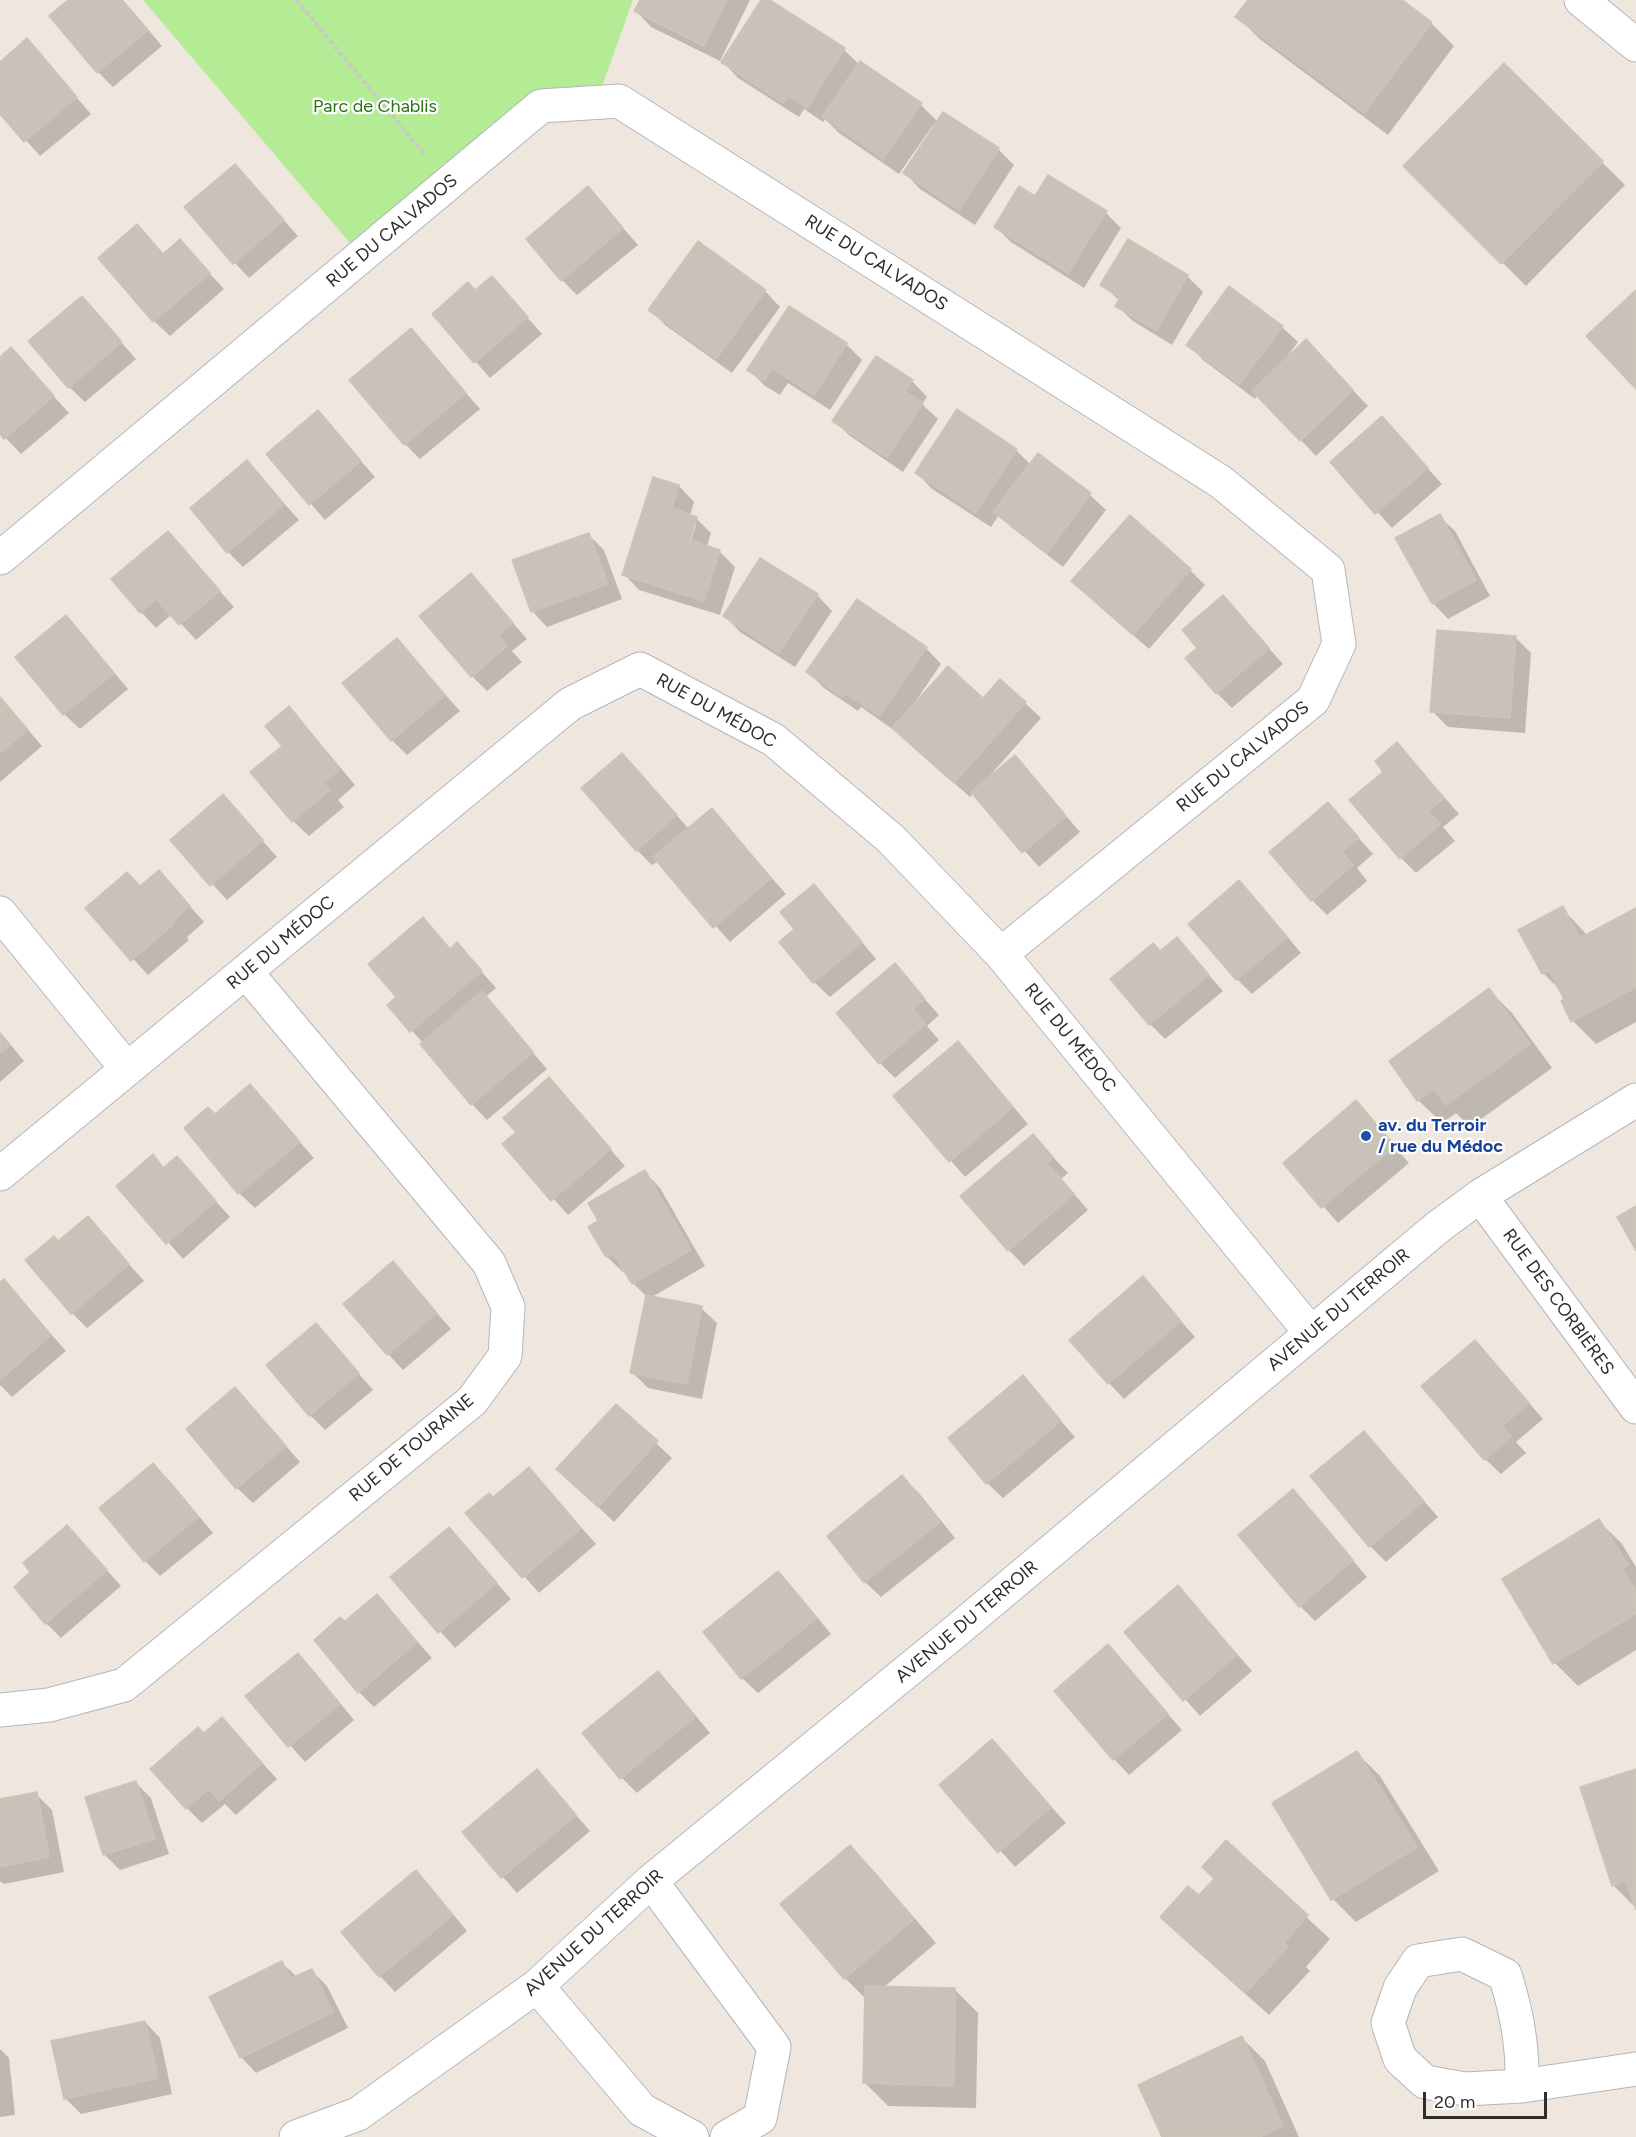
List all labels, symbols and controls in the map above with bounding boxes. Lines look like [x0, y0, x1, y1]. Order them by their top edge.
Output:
park label: Parc de Chablis [313, 96, 437, 118]
street label: RUE DU CALVADOS [322, 170, 462, 292]
street label: RUE DU CALVADOS [801, 210, 951, 316]
street label: RUE DU MÉDOC [652, 669, 780, 753]
street label: RUE DU CALVADOS [1172, 697, 1314, 817]
street label: RUE DU MÉDOC [223, 892, 339, 994]
street label: RUE DU MÉDOC [1019, 979, 1121, 1097]
place label: av. du Terroir / rue du Médoc [1378, 1115, 1503, 1158]
marker: av. du Terroir / rue du Médoc [1359, 1129, 1373, 1143]
street label: RUE DES CORBIÈRES [1498, 1225, 1618, 1379]
street label: AVENUE DU TERROIR [1263, 1244, 1415, 1376]
street label: RUE DE TOURAINE [345, 1390, 479, 1506]
street label: AVENUE DU TERROIR [891, 1556, 1043, 1688]
street label: AVENUE DU TERROIR [520, 1865, 668, 2001]
scale bar [1426, 2080, 1550, 2118]
text: 20 m [1434, 2091, 1475, 2113]

